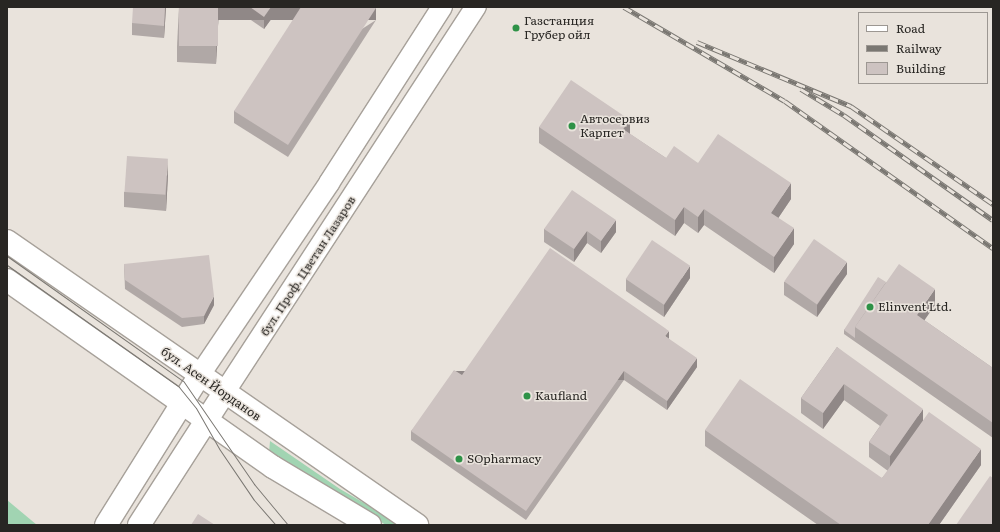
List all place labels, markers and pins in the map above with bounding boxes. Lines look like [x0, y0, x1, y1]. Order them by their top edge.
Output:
place label: Газстанция Грубер ойл [524, 14, 594, 42]
marker: Газстанция Грубер ойл [511, 23, 521, 33]
place label: Автосервиз Карпет [580, 112, 650, 140]
marker: Автосервиз Карпет [567, 121, 577, 131]
place label: Elinvent Ltd. [878, 300, 952, 314]
marker: Elinvent Ltd. [865, 302, 875, 312]
place label: Kaufland [535, 389, 587, 403]
marker: Kaufland [522, 391, 532, 401]
place label: SOpharmacy [467, 452, 541, 466]
marker: SOpharmacy [454, 454, 464, 464]

